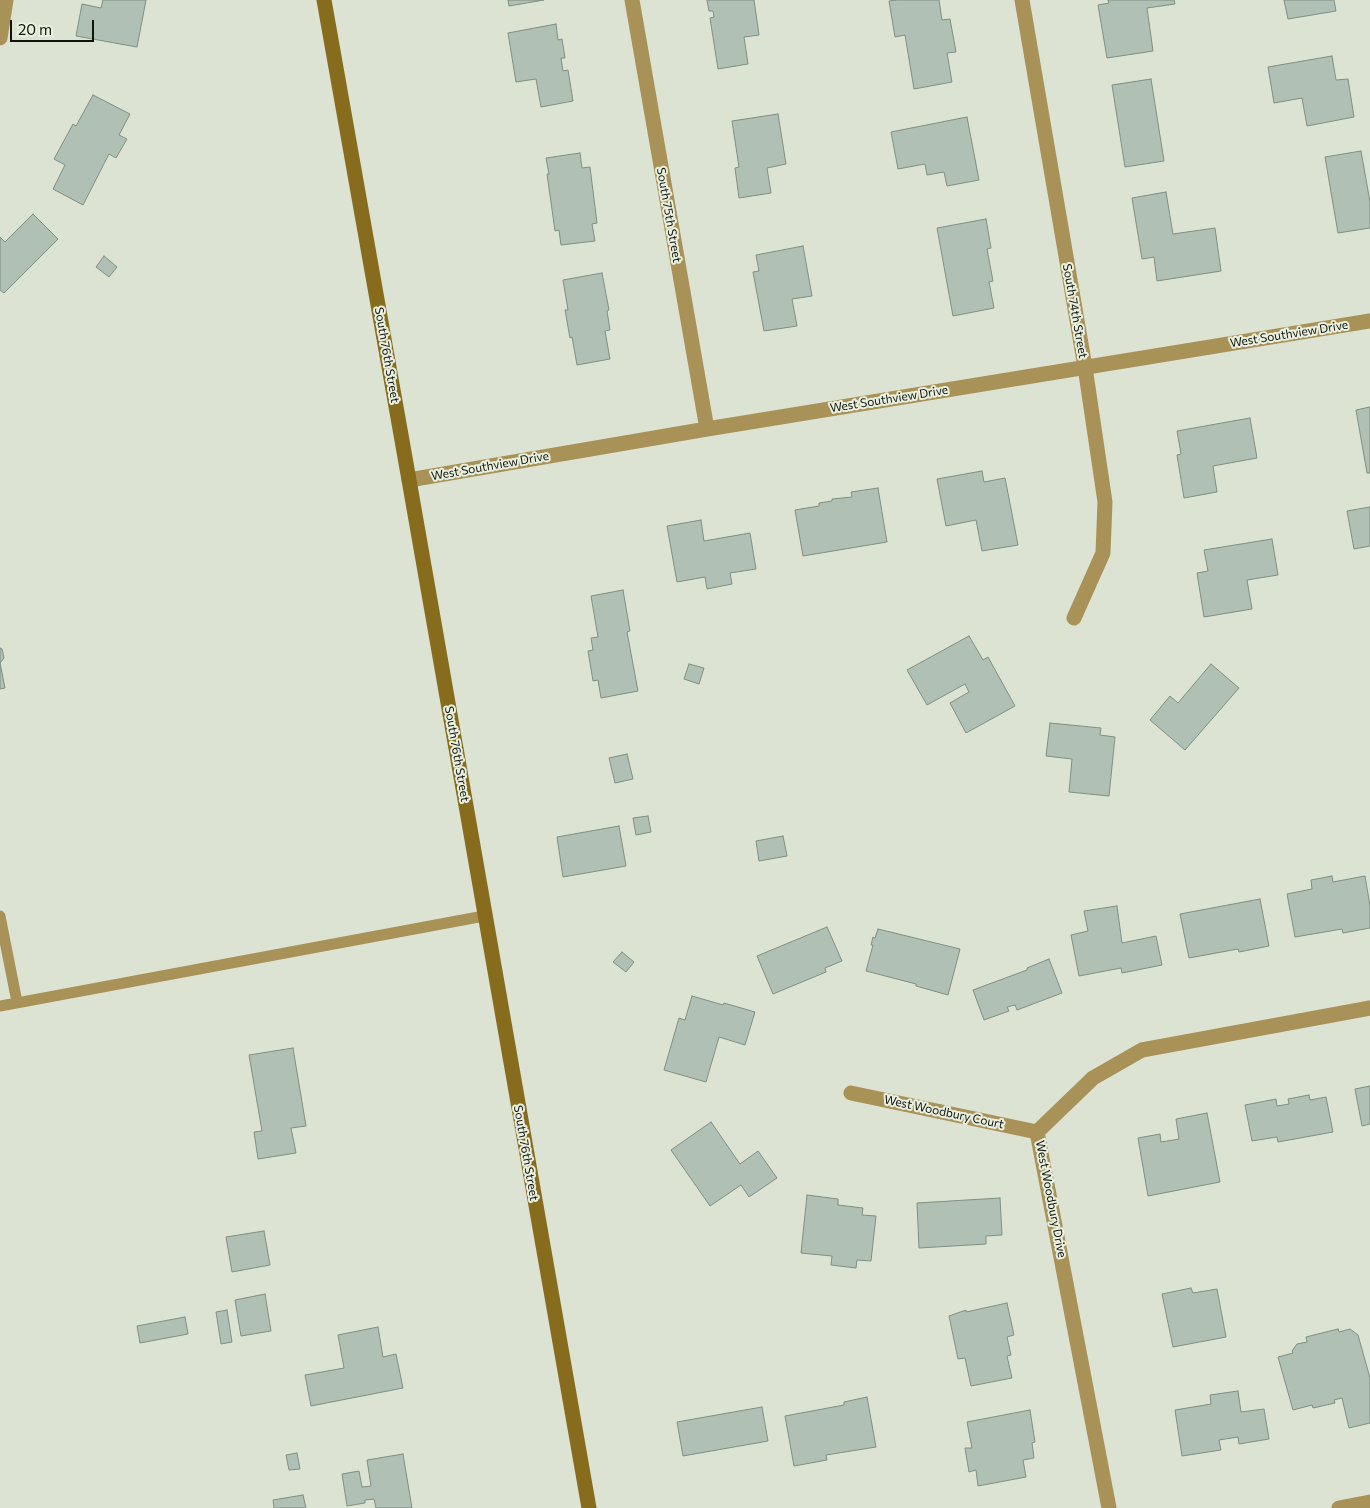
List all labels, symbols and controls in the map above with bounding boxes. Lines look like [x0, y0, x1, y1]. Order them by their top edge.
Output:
scale bar [12, 10, 96, 42]
text: 20 m [18, 20, 52, 38]
street label: South 75th Street [654, 166, 684, 264]
street label: South 74th Street [1060, 263, 1090, 359]
street label: South 76th Street [372, 306, 402, 404]
street label: West Southview Drive [1229, 318, 1349, 350]
street label: West Southview Drive [829, 383, 949, 415]
street label: West Southview Drive [430, 449, 550, 483]
street label: South 76th Street [442, 705, 472, 803]
street label: West Woodbury Court [883, 1092, 1005, 1132]
street label: South 76th Street [511, 1104, 541, 1202]
street label: West Woodbury Drive [1033, 1139, 1069, 1259]

